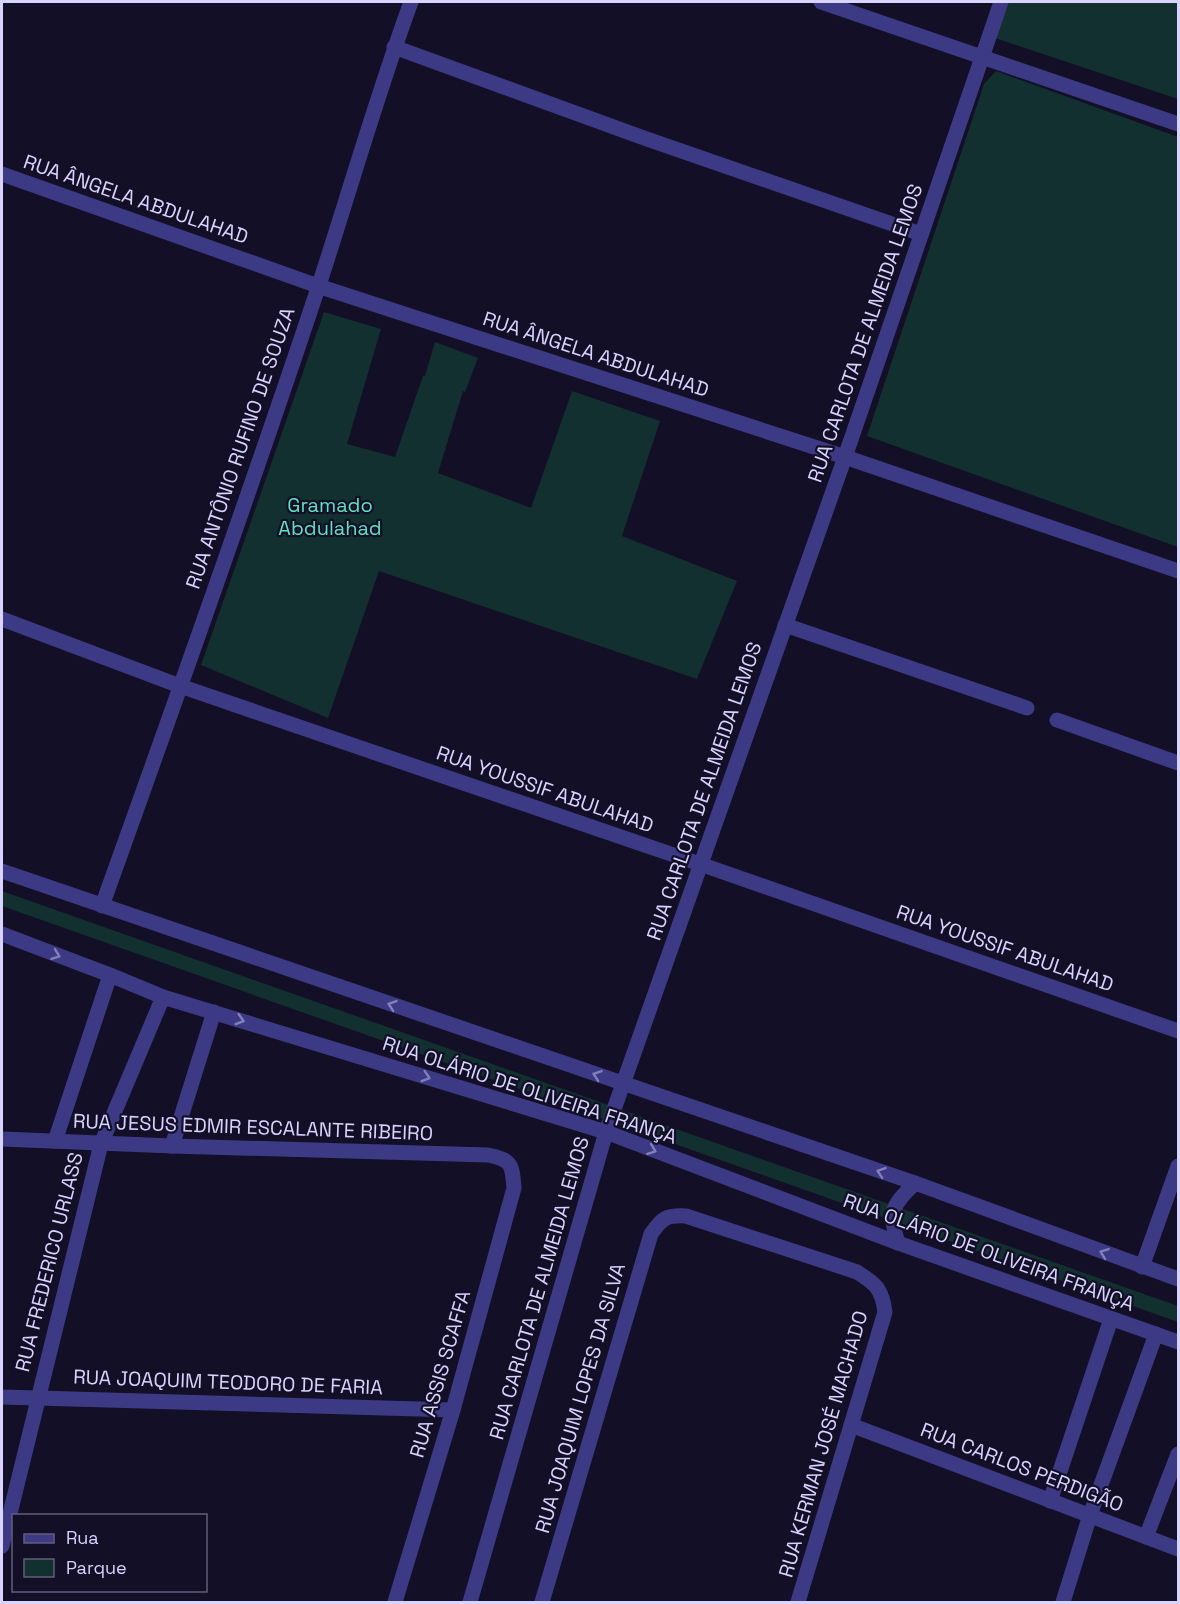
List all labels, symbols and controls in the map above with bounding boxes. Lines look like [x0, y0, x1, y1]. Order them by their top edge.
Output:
street label: RUA ÂNGELA ABDULAHAD [20, 148, 252, 250]
street label: RUA CARLOTA DE ALMEIDA LEMOS [802, 180, 928, 486]
street label: RUA ANTÔNIO RUFINO DE SOUZA [180, 303, 301, 592]
street label: RUA ÂNGELA ABDULAHAD [480, 305, 712, 403]
park label: Gramado Abdulahad [278, 492, 382, 541]
street label: RUA CARLOTA DE ALMEIDA LEMOS [641, 638, 767, 944]
street label: RUA YOUSSIF ABULAHAD [433, 740, 657, 838]
street label: RUA YOUSSIF ABULAHAD [893, 899, 1117, 997]
one-way arrow [51, 947, 61, 960]
one-way arrow [387, 1000, 398, 1013]
one-way arrow [234, 1013, 245, 1025]
street label: RUA OLÁRIO DE OLIVEIRA FRANÇA [379, 1030, 681, 1150]
one-way arrow [420, 1070, 431, 1082]
one-way arrow [592, 1070, 603, 1083]
street label: RUA JESUS EDMIR ESCALANTE RIBEIRO [72, 1108, 434, 1146]
street label: RUA CARLOTA DE ALMEIDA LEMOS [483, 1133, 595, 1443]
one-way arrow [646, 1142, 657, 1155]
street label: RUA FREDERICO URLASS [9, 1150, 89, 1374]
one-way arrow [876, 1166, 887, 1179]
street label: RUA OLÁRIO DE OLIVEIRA FRANÇA [840, 1187, 1139, 1317]
one-way arrow [1099, 1247, 1110, 1260]
street label: RUA JOAQUIM LOPES DA SILVA [529, 1260, 631, 1536]
street label: RUA ASSIS SCAFFA [404, 1287, 476, 1461]
street label: RUA KERMAN JOSÉ MACHADO [772, 1308, 874, 1580]
street label: RUA JOAQUIM TEODORO DE FARIA [73, 1364, 384, 1400]
street label: RUA CARLOS PERDIGÃO [917, 1416, 1127, 1518]
legend [12, 1514, 207, 1592]
text: Rua [66, 1526, 99, 1549]
text: Parque [66, 1556, 127, 1579]

